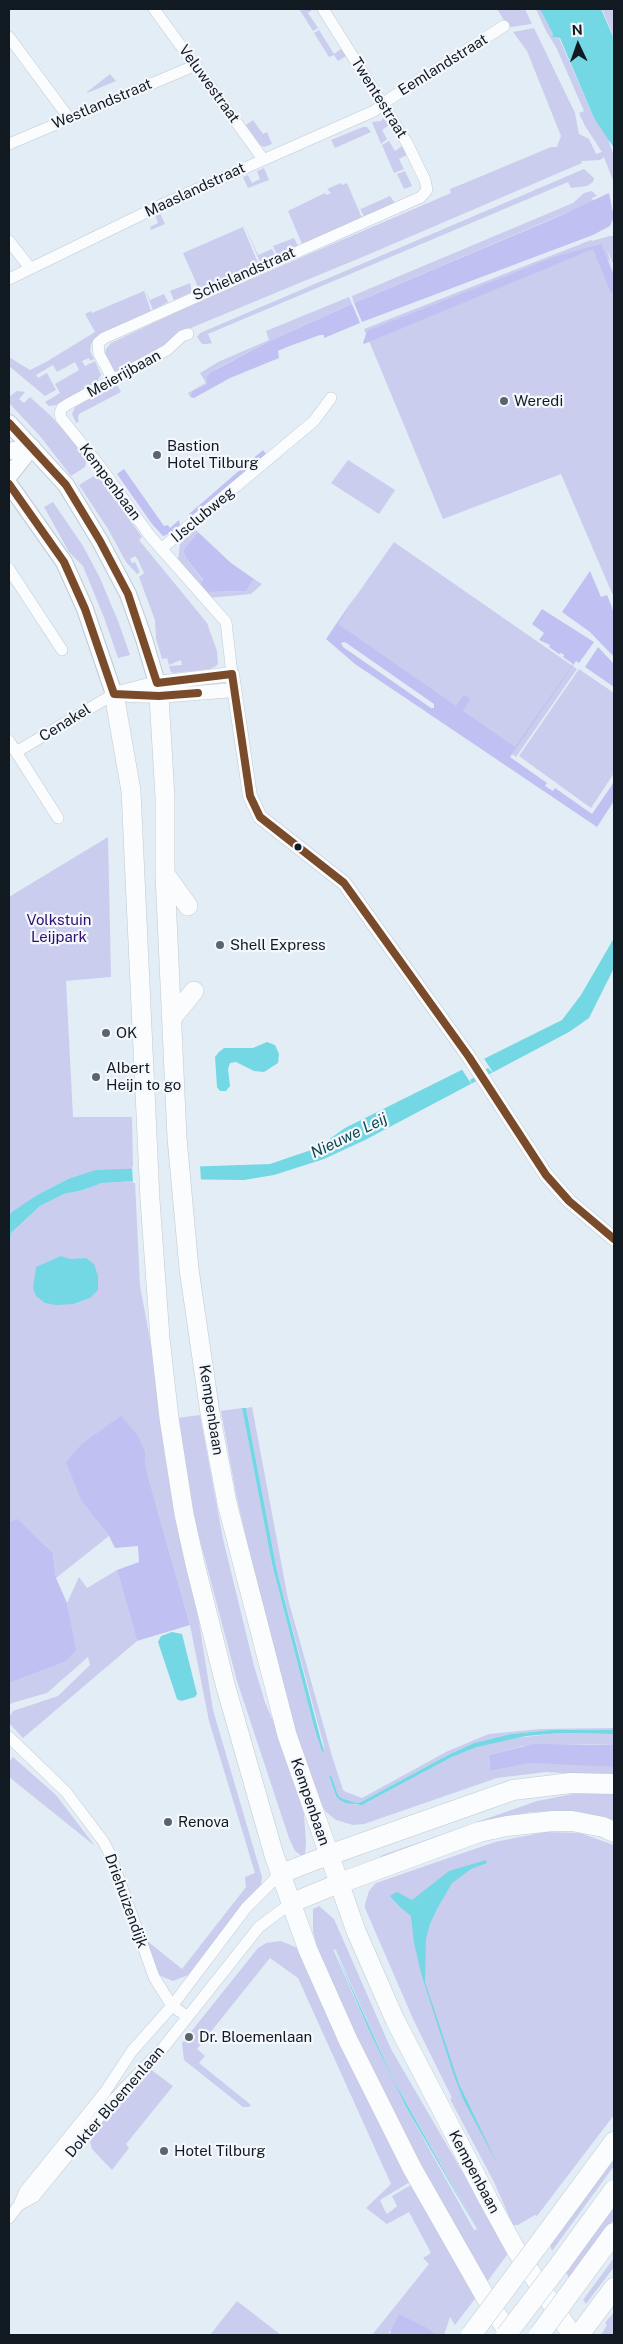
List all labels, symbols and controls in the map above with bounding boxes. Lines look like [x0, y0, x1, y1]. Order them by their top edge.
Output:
north arrow [553, 20, 603, 70]
text: N [571, 22, 583, 38]
street label: Eemlandstraat [395, 30, 491, 100]
street label: Veluwestraat [175, 42, 243, 126]
street label: Twentestraat [347, 54, 411, 142]
street label: Westlandstraat [49, 75, 155, 133]
street label: Maaslandstraat [142, 159, 248, 221]
street label: Schielandstraat [190, 243, 298, 305]
street label: Meierijbaan [84, 346, 164, 402]
place label: Weredi [514, 392, 563, 410]
marker: Weredi [498, 395, 510, 407]
place label: Bastion Hotel Tilburg [167, 437, 259, 472]
street label: Kempenbaan [75, 440, 145, 524]
marker: Bastion Hotel Tilburg [151, 449, 163, 461]
street label: IJsclubweg [168, 483, 238, 547]
street label: Cenakel [36, 700, 94, 746]
unlabelled marker [293, 842, 303, 852]
park label: Volkstuin Leijpark [26, 911, 92, 946]
place label: Shell Express [230, 936, 326, 954]
marker: Shell Express [214, 939, 226, 951]
place label: OK [116, 1024, 137, 1042]
marker: OK [100, 1027, 112, 1039]
place label: Albert Heijn to go [106, 1059, 181, 1094]
marker: Albert Heijn to go [90, 1071, 102, 1083]
water label: Nieuwe Leij [308, 1109, 390, 1163]
street label: Kempenbaan [195, 1363, 227, 1457]
street label: Kempenbaan [287, 1756, 333, 1848]
place label: Renova [178, 1813, 229, 1831]
marker: Renova [162, 1816, 174, 1828]
street label: Driehuizendijk [101, 1851, 151, 1951]
place label: Dr. Bloemenlaan [199, 2028, 312, 2046]
marker: Dr. Bloemenlaan [183, 2031, 195, 2043]
street label: Dokter Bloemenlaan [62, 2043, 168, 2161]
street label: Kempenbaan [445, 2127, 503, 2217]
place label: Hotel Tilburg [174, 2142, 266, 2160]
marker: Hotel Tilburg [158, 2145, 170, 2157]

